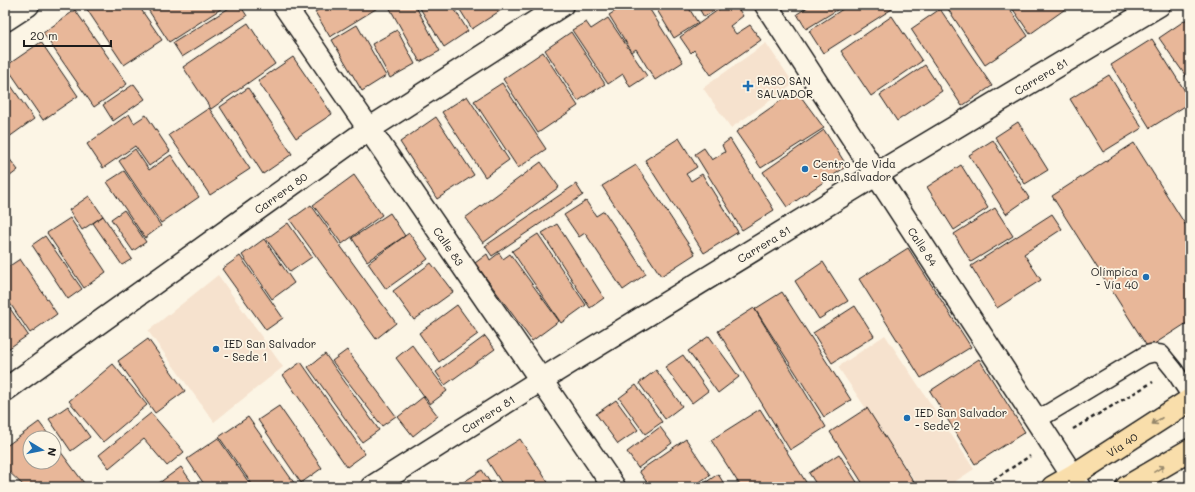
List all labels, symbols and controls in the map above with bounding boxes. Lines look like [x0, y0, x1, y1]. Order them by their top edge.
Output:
scale bar [24, 22, 111, 48]
text: 20 m [30, 27, 58, 43]
street label: Carrera 81 [1011, 54, 1070, 98]
place label: PASO SAN SALVADOR [757, 73, 813, 101]
marker: PASO SAN SALVADOR [742, 80, 754, 92]
place label: Centro de Vida - San Salvador [813, 156, 896, 184]
marker: Centro de Vida - San Salvador [800, 164, 810, 174]
street label: Carrera 80 [251, 168, 310, 217]
street label: Carrera 81 [734, 221, 793, 266]
street label: Calle 83 [431, 224, 468, 269]
street label: Calle 84 [905, 224, 942, 269]
place label: Olímpica - Vía 40 [1091, 264, 1138, 292]
marker: Olímpica - Vía 40 [1141, 272, 1151, 282]
place label: IED San Salvador - Sede 1 [224, 336, 316, 364]
marker: IED San Salvador - Sede 1 [211, 344, 221, 354]
street label: Carrera 81 [458, 391, 517, 436]
place label: IED San Salvador - Sede 2 [915, 405, 1007, 433]
marker: IED San Salvador - Sede 2 [902, 413, 912, 423]
one-way arrow [1152, 417, 1163, 425]
street label: Vía 40 [1103, 428, 1140, 460]
north arrow [22, 430, 62, 470]
text: N [44, 446, 60, 457]
one-way arrow [1153, 464, 1165, 472]

